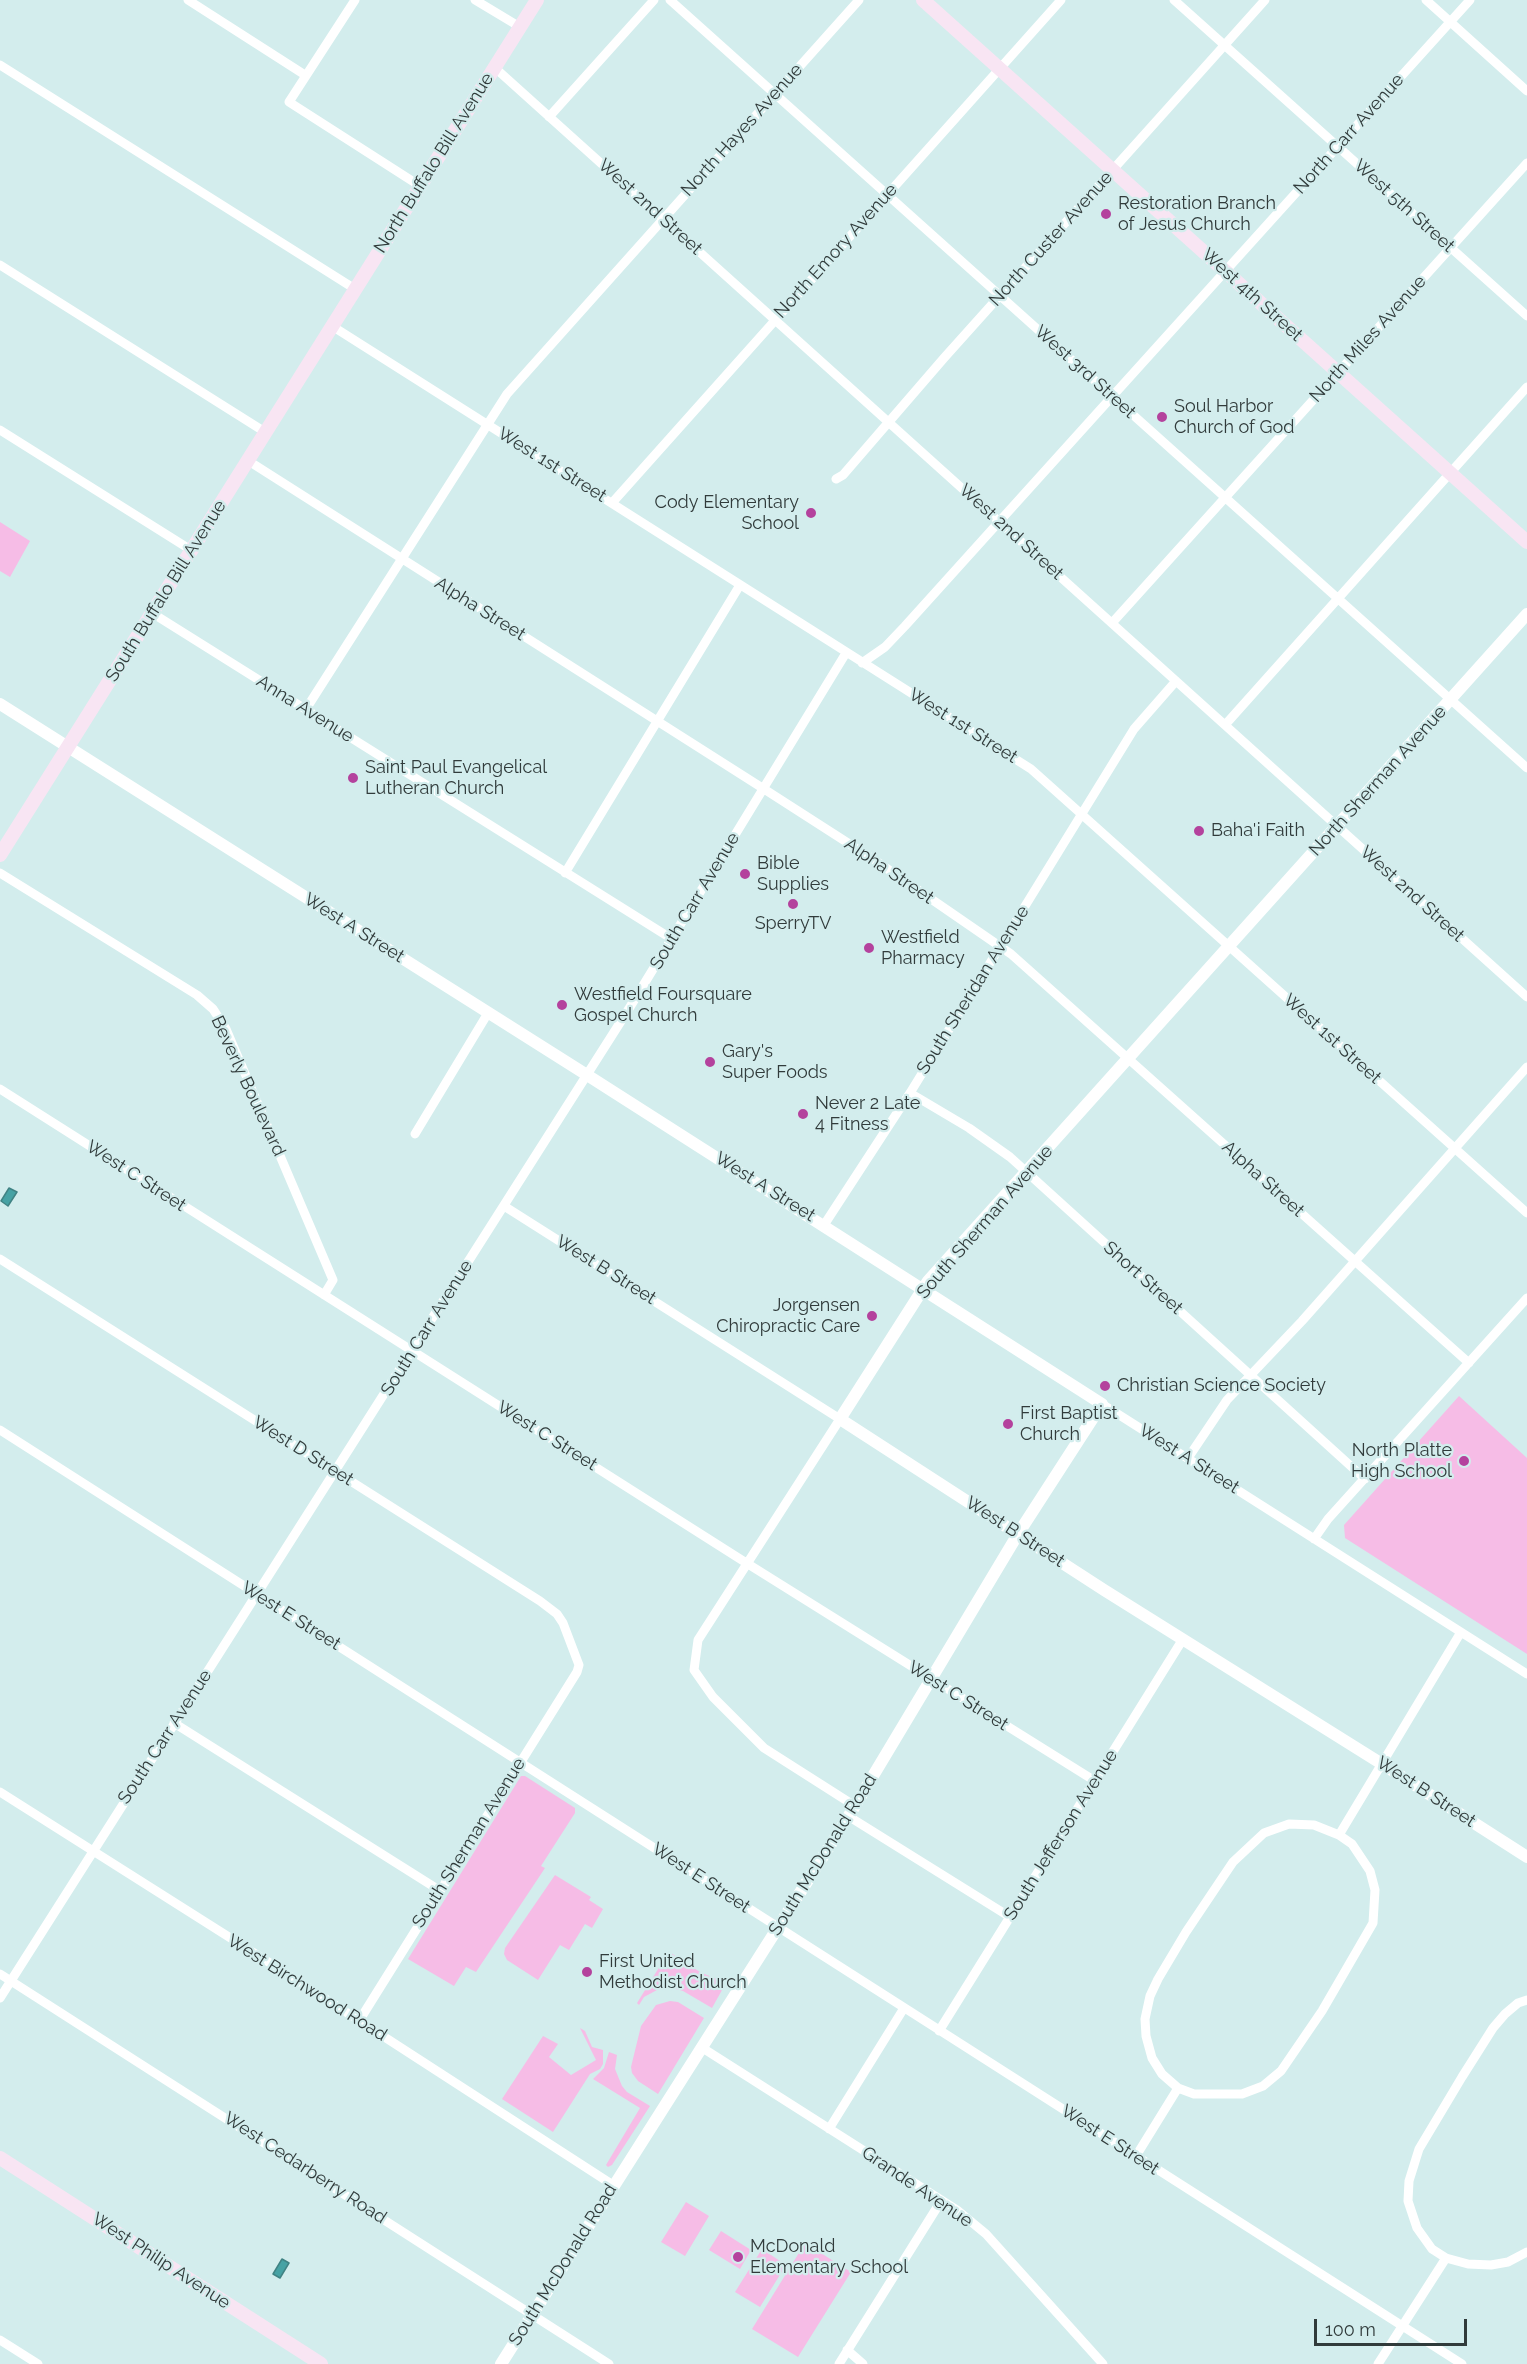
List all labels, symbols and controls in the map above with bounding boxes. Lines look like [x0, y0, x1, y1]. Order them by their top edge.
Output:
street label: North Hayes Avenue [677, 59, 807, 201]
street label: North Buffalo Bill Avenue [370, 69, 498, 257]
street label: North Carr Avenue [1289, 69, 1409, 199]
street label: West 2nd Street [593, 154, 707, 260]
street label: West 5th Street [1349, 155, 1459, 257]
street label: North Custer Avenue [985, 167, 1117, 311]
street label: North Emory Avenue [770, 179, 902, 323]
place label: Restoration Branch of Jesus Church [1118, 193, 1276, 236]
marker: Restoration Branch of Jesus Church [1099, 207, 1113, 221]
street label: West 4th Street [1197, 244, 1307, 346]
street label: North Miles Avenue [1305, 271, 1431, 407]
street label: West 3rd Street [1030, 321, 1140, 423]
place label: Soul Harbor Church of God [1174, 396, 1294, 438]
marker: Soul Harbor Church of God [1155, 410, 1169, 424]
street label: West 1st Street [494, 423, 610, 507]
street label: West 2nd Street [954, 479, 1068, 585]
place label: Cody Elementary School [655, 492, 799, 534]
street label: South Buffalo Bill Avenue [101, 496, 231, 686]
marker: Cody Elementary School [804, 506, 818, 520]
street label: Alpha Street [431, 573, 529, 645]
street label: Anna Avenue [252, 671, 358, 747]
street label: West 1st Street [905, 684, 1021, 768]
street label: North Sherman Avenue [1305, 701, 1451, 861]
place label: Saint Paul Evangelical Lutheran Church [365, 757, 547, 800]
marker: Saint Paul Evangelical Lutheran Church [346, 771, 360, 785]
place label: Baha'i Faith [1211, 820, 1305, 842]
marker: Baha'i Faith [1192, 824, 1206, 838]
street label: South Carr Avenue [646, 829, 744, 973]
street label: Alpha Street [840, 833, 938, 909]
street label: West 2nd Street [1355, 841, 1469, 947]
place label: Bible Supplies [757, 853, 829, 896]
marker: Bible Supplies [738, 867, 752, 881]
street label: West A Street [300, 889, 408, 967]
marker: SperryTV [786, 897, 800, 911]
street label: South Sheridan Avenue [912, 902, 1034, 1078]
place label: SperryTV [755, 913, 831, 935]
place label: Westfield Pharmacy [881, 927, 965, 970]
marker: Westfield Pharmacy [862, 941, 876, 955]
place label: Westfield Foursquare Gospel Church [574, 984, 752, 1026]
street label: West 1st Street [1279, 989, 1385, 1089]
marker: Westfield Foursquare Gospel Church [555, 998, 569, 1012]
street label: Beverly Boulevard [206, 1012, 290, 1160]
place label: Gary's Super Foods [722, 1041, 828, 1084]
marker: Gary's Super Foods [703, 1055, 717, 1069]
place label: Never 2 Late 4 Fitness [815, 1093, 920, 1136]
marker: Never 2 Late 4 Fitness [796, 1107, 810, 1121]
street label: West C Street [82, 1136, 190, 1216]
street label: Alpha Street [1218, 1137, 1308, 1221]
street label: South Sherman Avenue [912, 1141, 1058, 1303]
street label: West A Street [711, 1148, 819, 1226]
street label: West B Street [552, 1231, 660, 1309]
street label: Short Street [1099, 1237, 1187, 1319]
street label: South Carr Avenue [377, 1256, 477, 1400]
place label: Jorgensen Chiropractic Care [716, 1295, 860, 1338]
marker: Jorgensen Chiropractic Care [865, 1309, 879, 1323]
place label: Christian Science Society [1117, 1375, 1326, 1397]
marker: Christian Science Society [1098, 1379, 1112, 1393]
street label: West C Street [493, 1397, 601, 1475]
place label: First Baptist Church [1020, 1403, 1118, 1446]
street label: West D Street [249, 1411, 357, 1491]
marker: First Baptist Church [1001, 1417, 1015, 1431]
street label: West A Street [1135, 1420, 1243, 1498]
place label: North Platte High School [1351, 1440, 1452, 1482]
marker: North Platte High School [1457, 1454, 1471, 1468]
street label: West B Street [961, 1492, 1069, 1572]
street label: West E Street [237, 1577, 345, 1655]
street label: West C Street [904, 1657, 1012, 1735]
street label: South Carr Avenue [113, 1666, 217, 1808]
street label: South Jefferson Avenue [1000, 1746, 1122, 1924]
street label: West B Street [1372, 1752, 1480, 1832]
street label: South Sherman Avenue [408, 1754, 530, 1932]
street label: South McDonald Road [764, 1770, 882, 1940]
street label: West E Street [648, 1838, 754, 1918]
street label: West Birchwood Road [223, 1930, 391, 2046]
place label: First United Methodist Church [599, 1951, 747, 1994]
marker: First United Methodist Church [580, 1965, 594, 1979]
street label: West E Street [1057, 2100, 1163, 2180]
street label: West Cedarberry Road [220, 2107, 390, 2229]
street label: Grande Avenue [857, 2142, 977, 2232]
street label: South McDonald Road [504, 2180, 622, 2350]
street label: West Philip Avenue [88, 2208, 234, 2314]
place label: McDonald Elementary School [750, 2236, 908, 2278]
marker: McDonald Elementary School [731, 2250, 745, 2264]
scale bar [1317, 2307, 1470, 2345]
text: 100 m [1325, 2319, 1376, 2340]

